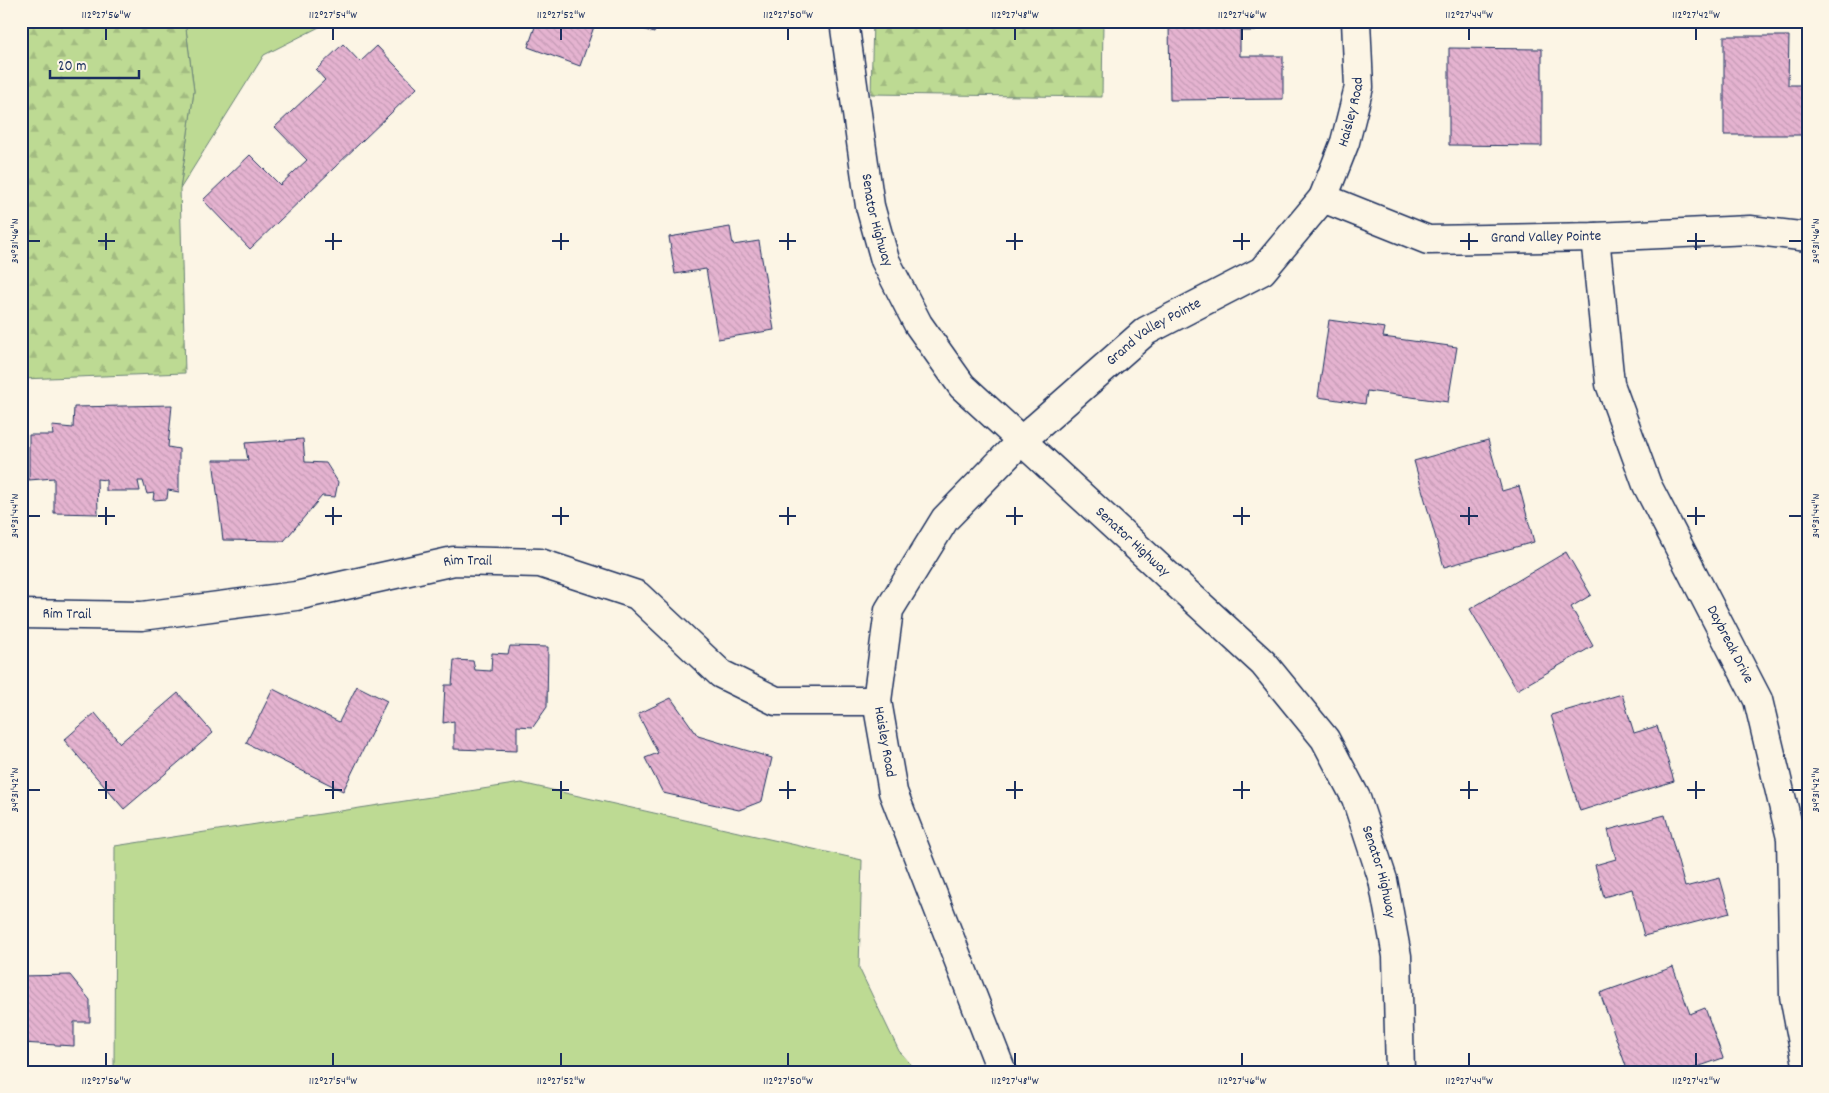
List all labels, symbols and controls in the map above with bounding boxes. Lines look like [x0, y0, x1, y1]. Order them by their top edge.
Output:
text: 112°27'56"W [81, 7, 131, 24]
text: 112°27'54"W [309, 7, 357, 24]
text: 112°27'52"W [537, 7, 585, 24]
text: 112°27'50"W [763, 7, 813, 24]
text: 112°27'48"W [991, 7, 1039, 24]
text: 112°27'46"W [1218, 7, 1266, 24]
text: 112°27'44"W [1445, 7, 1493, 24]
text: 112°27'42"W [1672, 7, 1720, 24]
scale bar [50, 48, 139, 80]
text: 20 m [58, 56, 86, 78]
street label: Haisley Road [1333, 77, 1371, 151]
street label: Senator Highway [855, 172, 898, 272]
text: 34°31'46"N [7, 218, 24, 264]
text: 34°31'46"N [1808, 218, 1825, 264]
street label: Grand Valley Pointe [1491, 226, 1602, 250]
street label: Grand Valley Pointe [1102, 293, 1206, 372]
text: 34°31'44"N [7, 494, 24, 538]
text: 34°31'44"N [1808, 494, 1825, 538]
street label: Senator Highway [1090, 502, 1175, 583]
street label: Rim Trail [441, 550, 493, 574]
street label: Daybreak Drive [1700, 602, 1759, 688]
street label: Rim Trail [42, 603, 92, 626]
street label: Haisley Road [867, 705, 901, 779]
text: 34°31'42"N [7, 767, 24, 812]
text: 34°31'42"N [1808, 767, 1825, 812]
street label: Senator Highway [1355, 823, 1401, 921]
text: 112°27'56"W [81, 1073, 131, 1090]
text: 112°27'54"W [309, 1073, 357, 1090]
text: 112°27'52"W [537, 1073, 585, 1090]
text: 112°27'50"W [763, 1073, 813, 1090]
text: 112°27'48"W [991, 1073, 1039, 1090]
text: 112°27'46"W [1218, 1073, 1266, 1090]
text: 112°27'44"W [1445, 1073, 1493, 1090]
text: 112°27'42"W [1672, 1073, 1720, 1090]

